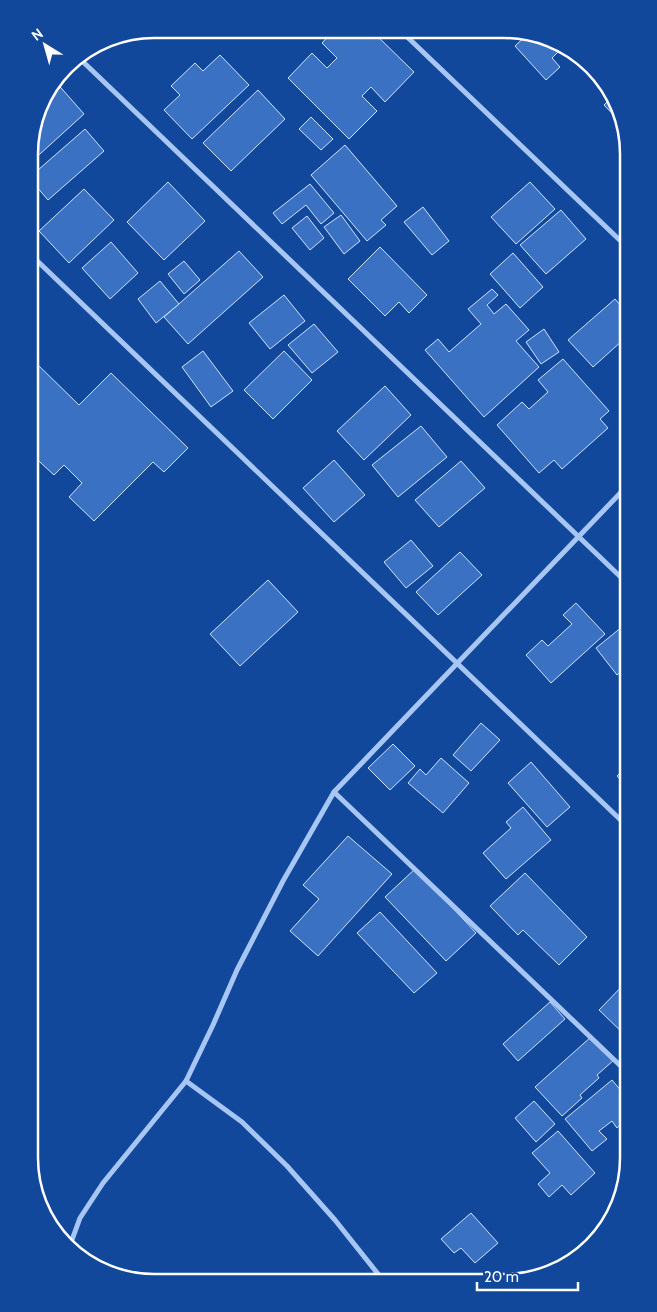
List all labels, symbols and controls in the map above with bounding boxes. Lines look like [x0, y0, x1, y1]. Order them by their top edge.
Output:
north arrow [20, 20, 70, 70]
text: N [28, 24, 47, 45]
scale bar [477, 1260, 578, 1292]
text: 20 m [484, 1268, 519, 1286]

